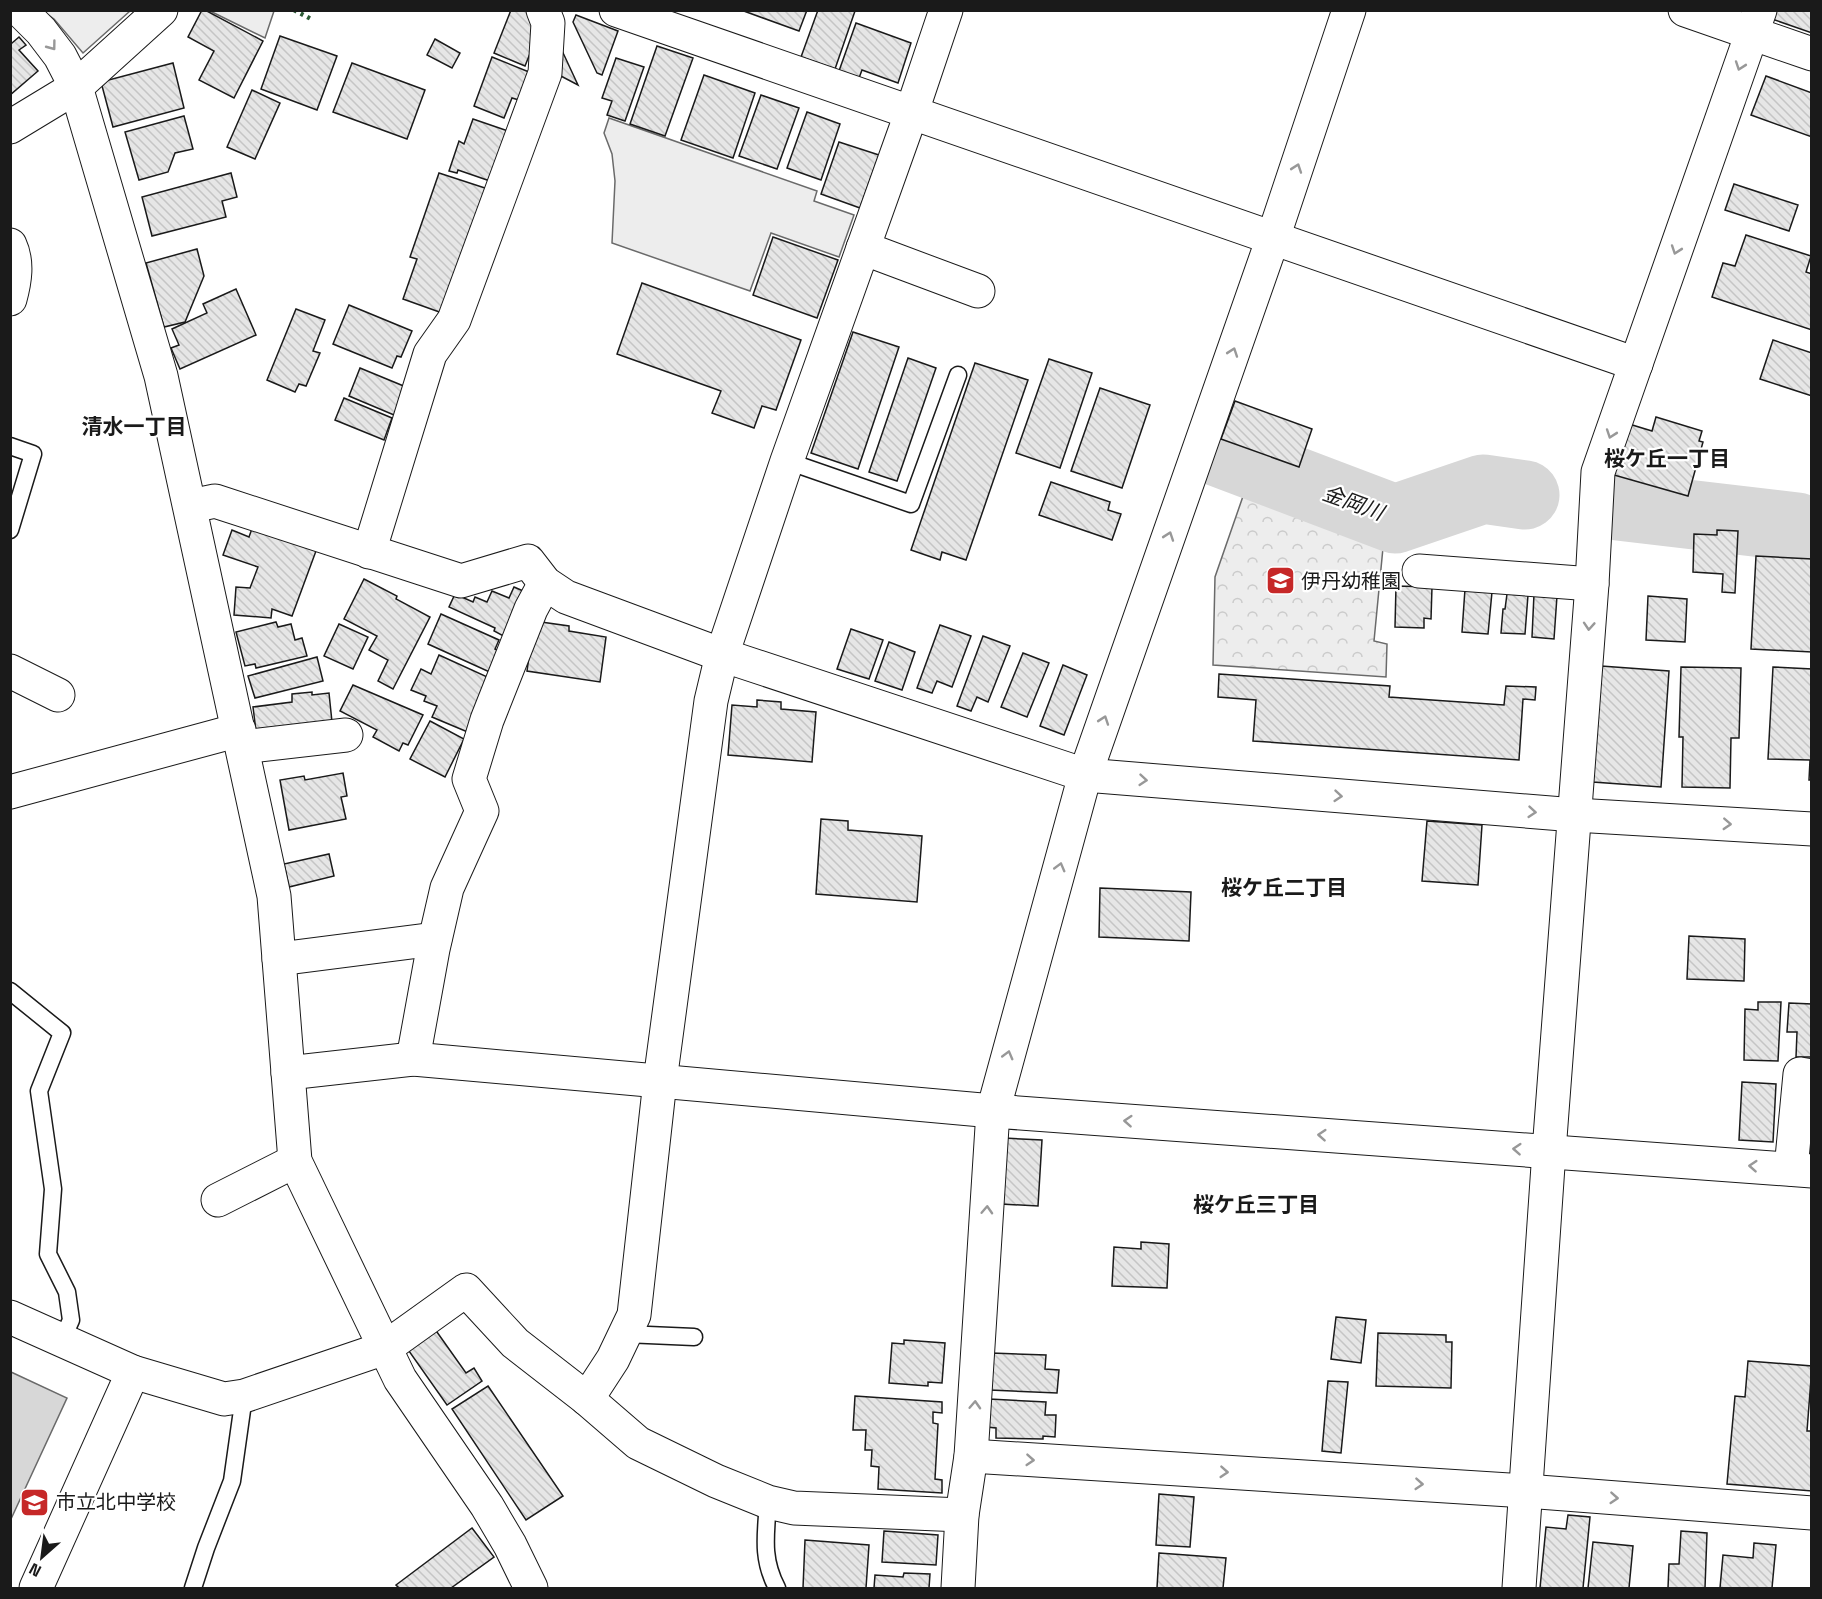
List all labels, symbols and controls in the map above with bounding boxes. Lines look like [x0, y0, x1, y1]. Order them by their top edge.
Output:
one-way arrow [45, 39, 56, 50]
one-way arrow [1735, 60, 1748, 71]
one-way arrow [1289, 163, 1302, 174]
one-way arrow [1670, 244, 1683, 255]
one-way arrow [1226, 347, 1238, 358]
district label: 清水一丁目 [82, 413, 187, 440]
one-way arrow [1606, 428, 1619, 439]
district label: 桜ケ丘一丁目 [1604, 445, 1730, 472]
water label: 金岡川 [1319, 479, 1389, 527]
one-way arrow [1161, 531, 1174, 542]
school or university icon: 伊丹幼稚園 [1264, 565, 1296, 597]
place label: 伊丹幼稚園 [1301, 568, 1401, 594]
one-way arrow [1583, 622, 1596, 631]
one-way arrow [1097, 715, 1110, 726]
one-way arrow [1139, 773, 1148, 786]
one-way arrow [1333, 789, 1342, 802]
one-way arrow [1527, 805, 1537, 818]
one-way arrow [1722, 818, 1731, 831]
one-way arrow [1053, 862, 1065, 872]
district label: 桜ケ丘二丁目 [1221, 874, 1347, 901]
one-way arrow [1001, 1050, 1013, 1060]
one-way arrow [1123, 1114, 1132, 1127]
one-way arrow [1318, 1129, 1327, 1142]
one-way arrow [1512, 1143, 1521, 1156]
one-way arrow [1749, 1160, 1758, 1173]
district label: 桜ケ丘三丁目 [1193, 1191, 1319, 1218]
one-way arrow [980, 1206, 993, 1215]
one-way arrow [968, 1400, 981, 1409]
one-way arrow [1025, 1453, 1034, 1466]
one-way arrow [1220, 1466, 1229, 1479]
one-way arrow [1415, 1478, 1424, 1491]
school or university icon: 市立北中学校 [19, 1486, 51, 1518]
place label: 市立北中学校 [56, 1489, 176, 1515]
one-way arrow [1609, 1491, 1618, 1504]
north arrow [12, 1527, 72, 1587]
text: N [26, 1558, 45, 1582]

